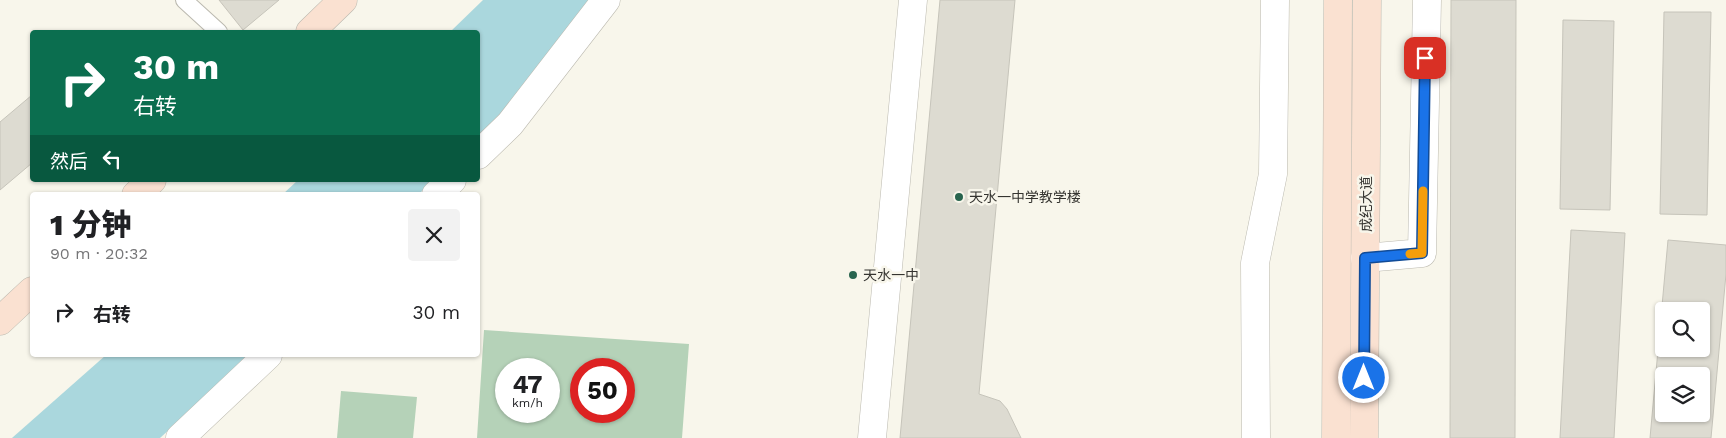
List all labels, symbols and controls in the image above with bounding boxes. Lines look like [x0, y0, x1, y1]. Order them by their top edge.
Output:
pin [1404, 37, 1446, 79]
icon: arrive [1411, 44, 1439, 72]
text: 30 m [133, 46, 219, 88]
icon: right [50, 50, 115, 115]
text: 右转 [133, 94, 177, 119]
icon: left [98, 145, 126, 173]
text: 然后 [50, 150, 88, 173]
street label: 成纪大道 [1358, 176, 1374, 232]
place label: 天水一中学教学楼 [969, 189, 1081, 205]
marker: 天水一中学教学楼 [953, 191, 965, 203]
text: 1 分钟 [50, 207, 131, 242]
button: close [408, 209, 460, 261]
text: 90 m · 20:32 [50, 244, 148, 263]
place label: 天水一中 [863, 267, 919, 283]
marker: 天水一中 [847, 269, 859, 281]
icon: right [50, 298, 78, 326]
text: 30 m [413, 301, 460, 324]
map controls [1655, 302, 1710, 422]
button: search [1655, 302, 1710, 357]
text: 右转 [93, 303, 131, 326]
position arrow [1337, 351, 1389, 403]
speed limit sign: 50 [570, 358, 635, 423]
button: layers [1655, 367, 1710, 422]
text: 47 [512, 370, 543, 399]
text: km/h [512, 396, 543, 410]

